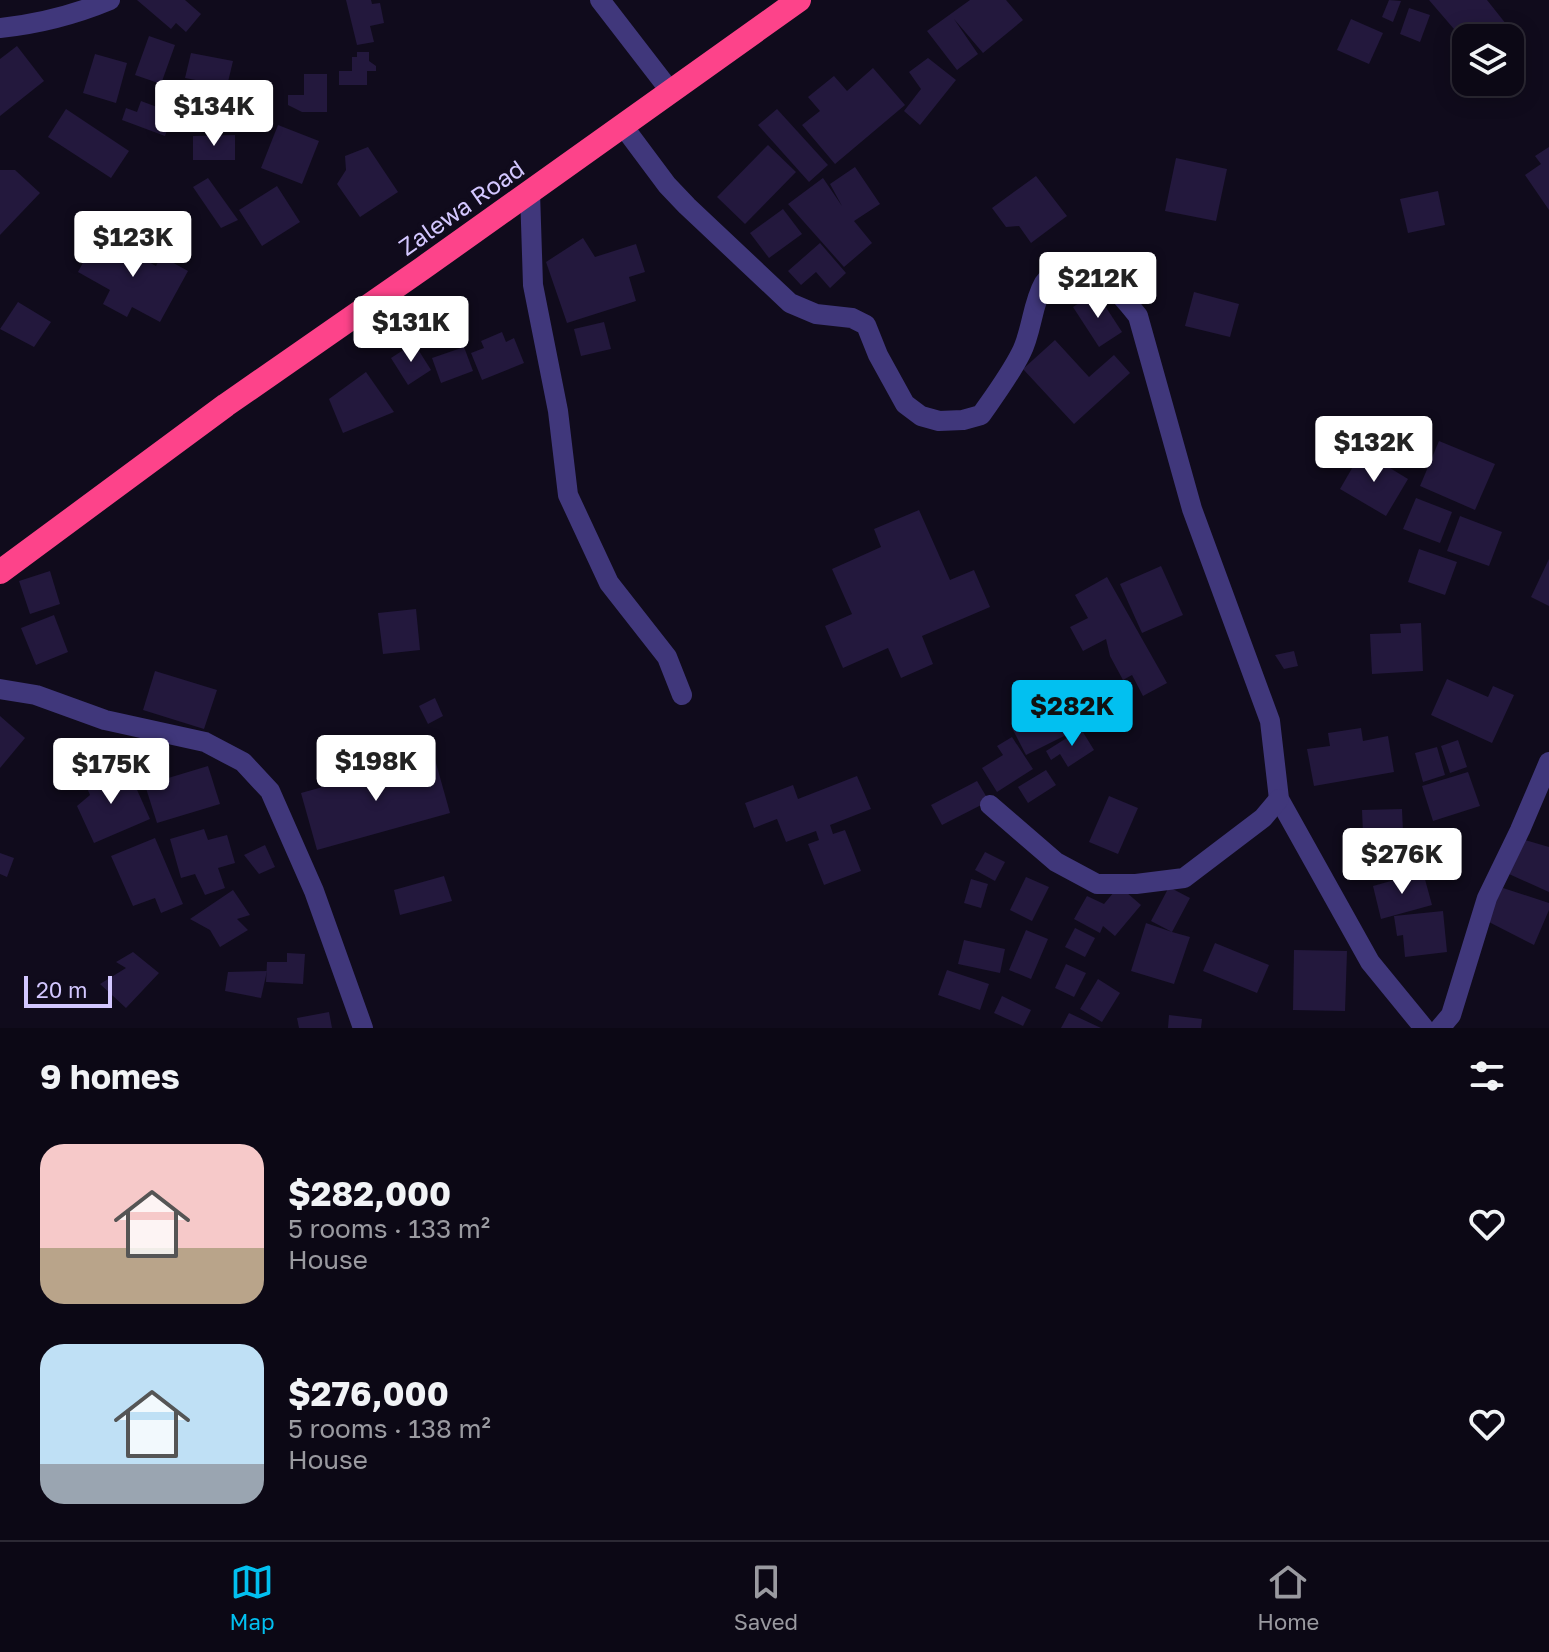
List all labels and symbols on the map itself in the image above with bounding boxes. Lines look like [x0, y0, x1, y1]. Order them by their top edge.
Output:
pin: $134K [158, 80, 270, 148]
street label: Zalewa Road [393, 153, 529, 261]
pin: $123K [77, 211, 189, 279]
pin: $212K [1042, 252, 1154, 320]
pin: $131K [355, 296, 467, 364]
pin: $132K [1318, 416, 1430, 484]
pin: $282K [1016, 680, 1128, 748]
pin: $198K [320, 735, 432, 803]
pin: $175K [55, 738, 167, 806]
pin: $276K [1346, 828, 1458, 896]
scale bar [24, 972, 112, 1008]

